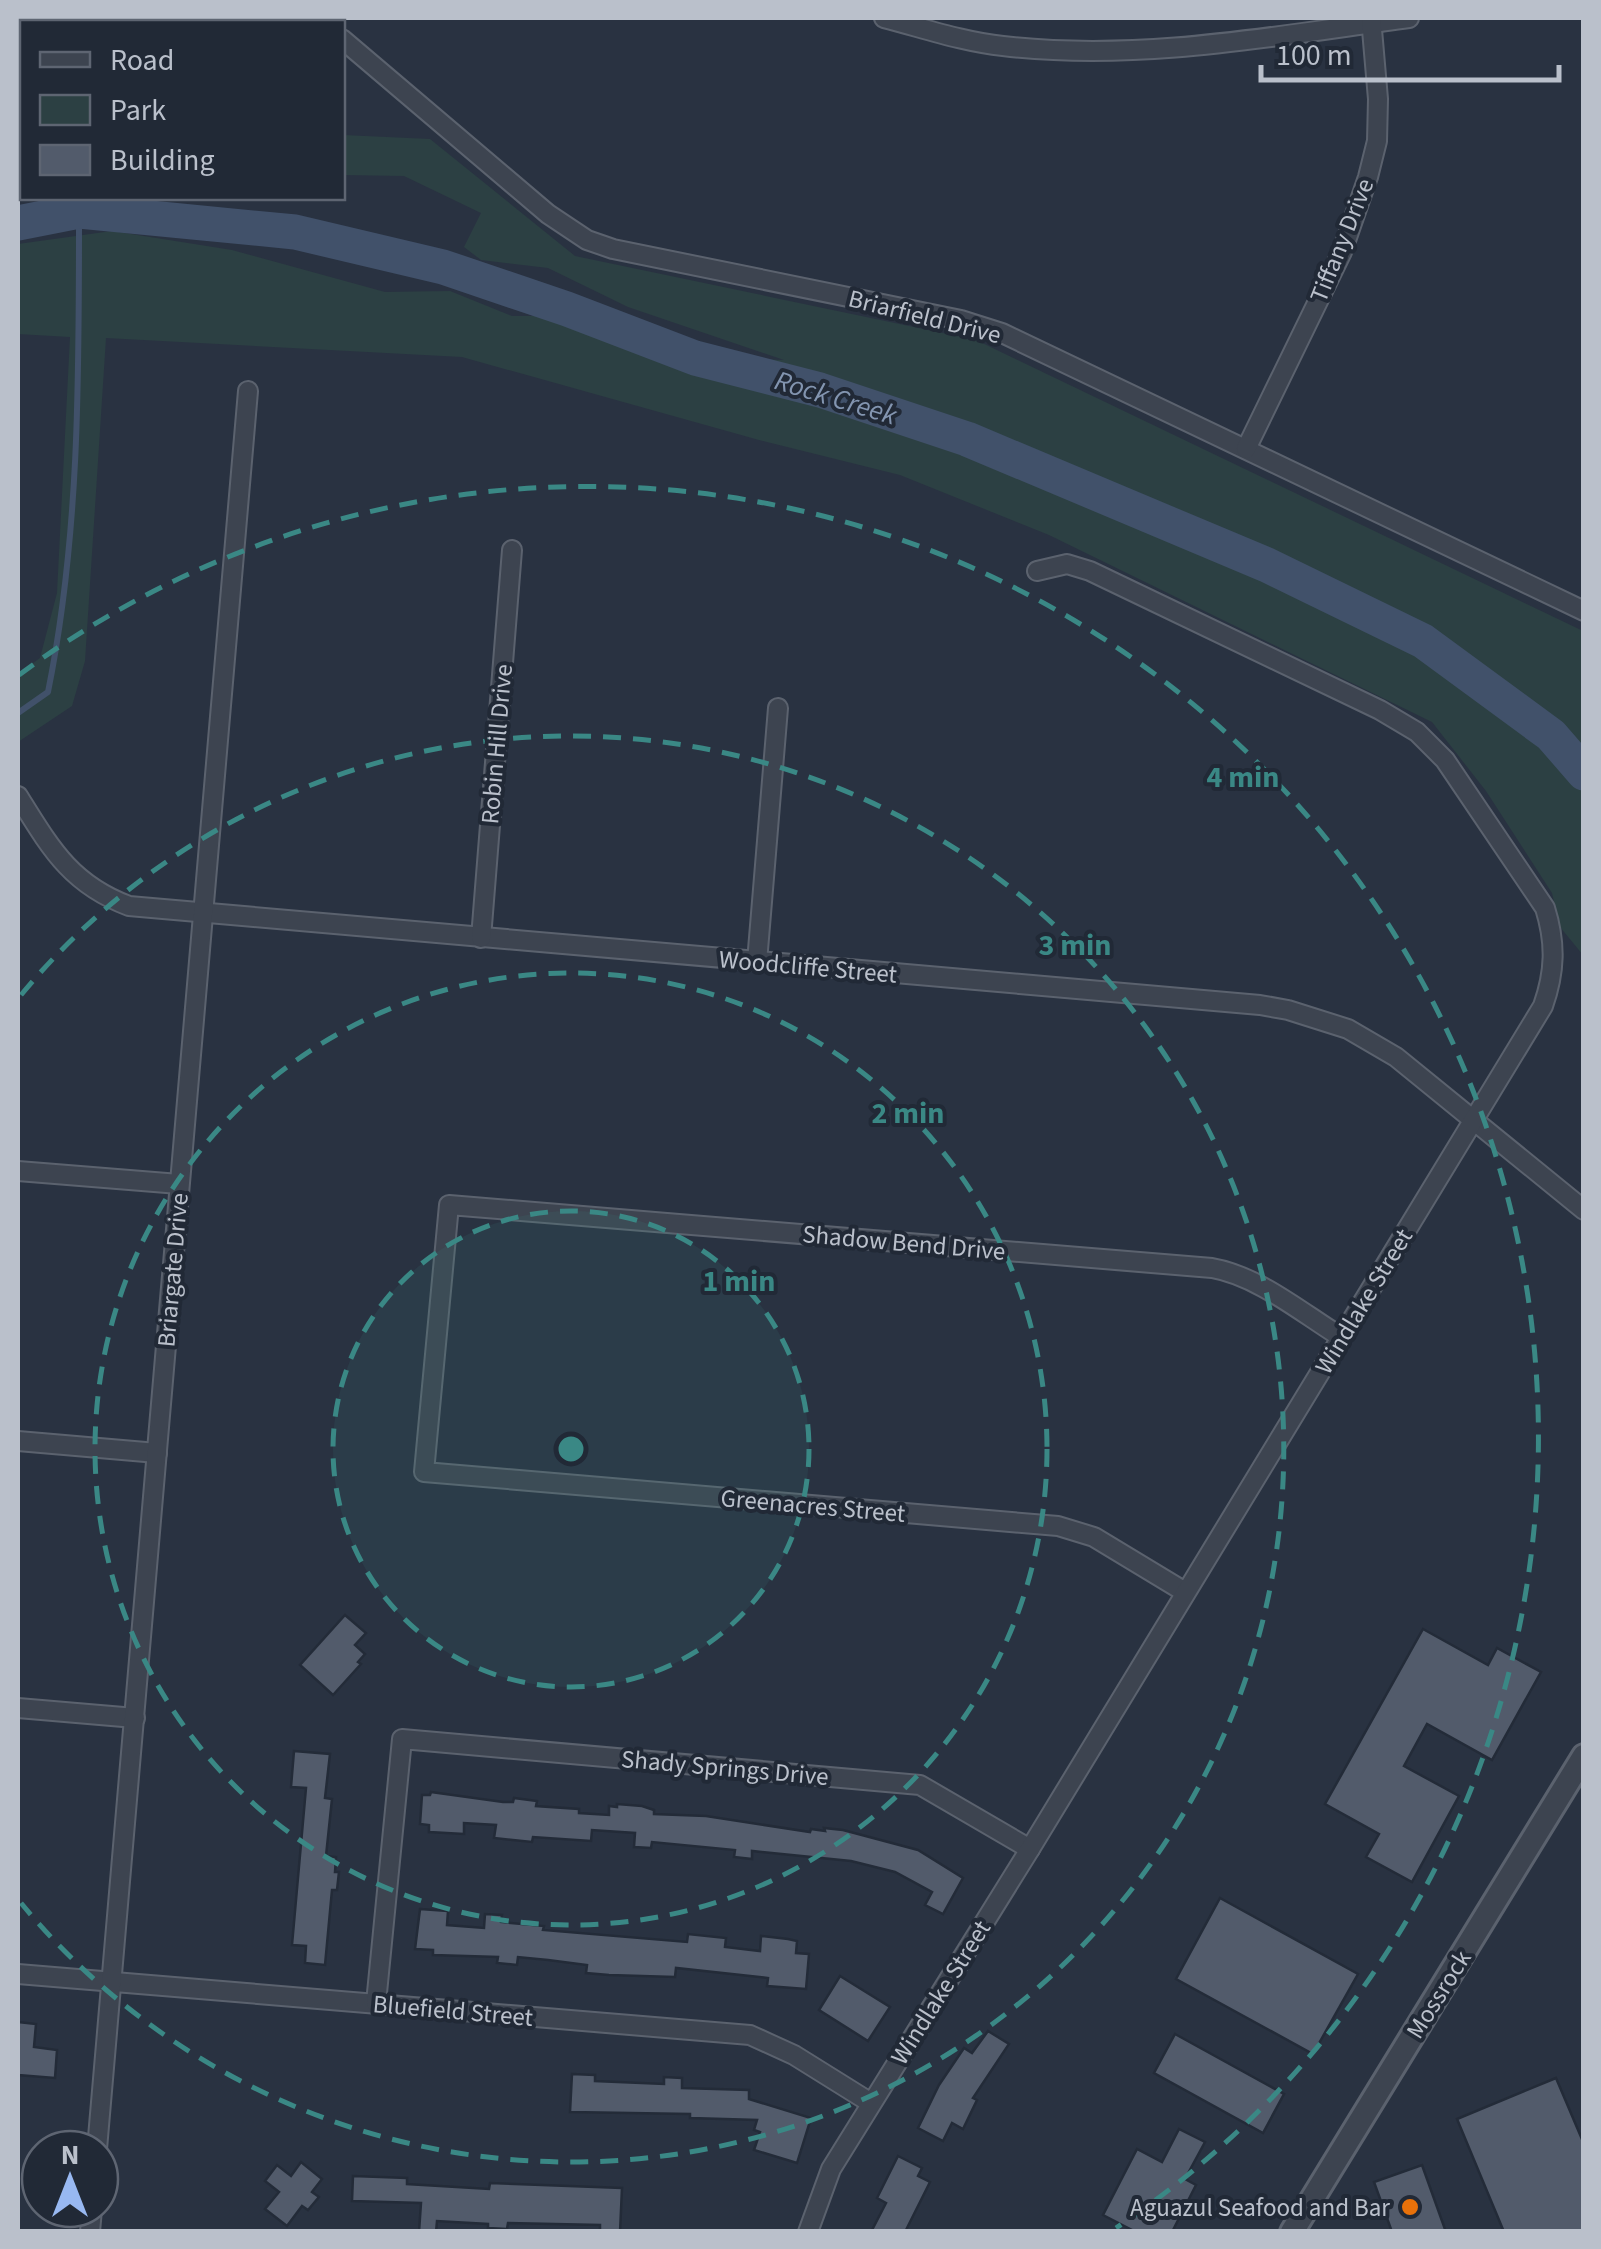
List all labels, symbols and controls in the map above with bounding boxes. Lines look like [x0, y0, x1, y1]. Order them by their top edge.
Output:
legend [20, 20, 345, 200]
scale bar [1261, 20, 1558, 82]
text: 100 m [1276, 34, 1352, 77]
text: Road [110, 39, 174, 82]
text: Park [110, 89, 166, 132]
text: Building [110, 139, 215, 182]
street label: Tiffany Drive [1301, 173, 1383, 308]
street label: Briarfield Drive [845, 281, 1005, 353]
water label: Rock Creek [770, 360, 902, 436]
street label: Robin Hill Drive [472, 663, 522, 826]
text: 4 min [1207, 756, 1280, 799]
text: 3 min [1039, 924, 1112, 967]
street label: Woodcliffe Street [717, 941, 899, 993]
text: 2 min [872, 1092, 945, 1135]
street label: Briargate Drive [148, 1191, 198, 1349]
street label: Shadow Bend Drive [801, 1216, 1007, 1270]
street label: Windlake Street [1306, 1221, 1422, 1381]
text: 1 min [703, 1260, 776, 1303]
centre of rings [553, 1431, 589, 1467]
street label: Greenacres Street [719, 1480, 907, 1532]
street label: Shady Springs Drive [620, 1741, 830, 1795]
street label: Windlake Street [882, 1913, 1000, 2072]
street label: Mossrock [1398, 1943, 1481, 2046]
street label: Bluefield Street [371, 1986, 535, 2036]
north arrow [20, 2129, 120, 2229]
text: N [61, 2135, 79, 2175]
place label: Aguazul Seafood and Bar [1130, 2190, 1390, 2226]
marker: Aguazul Seafood and Bar [1399, 2196, 1421, 2218]

